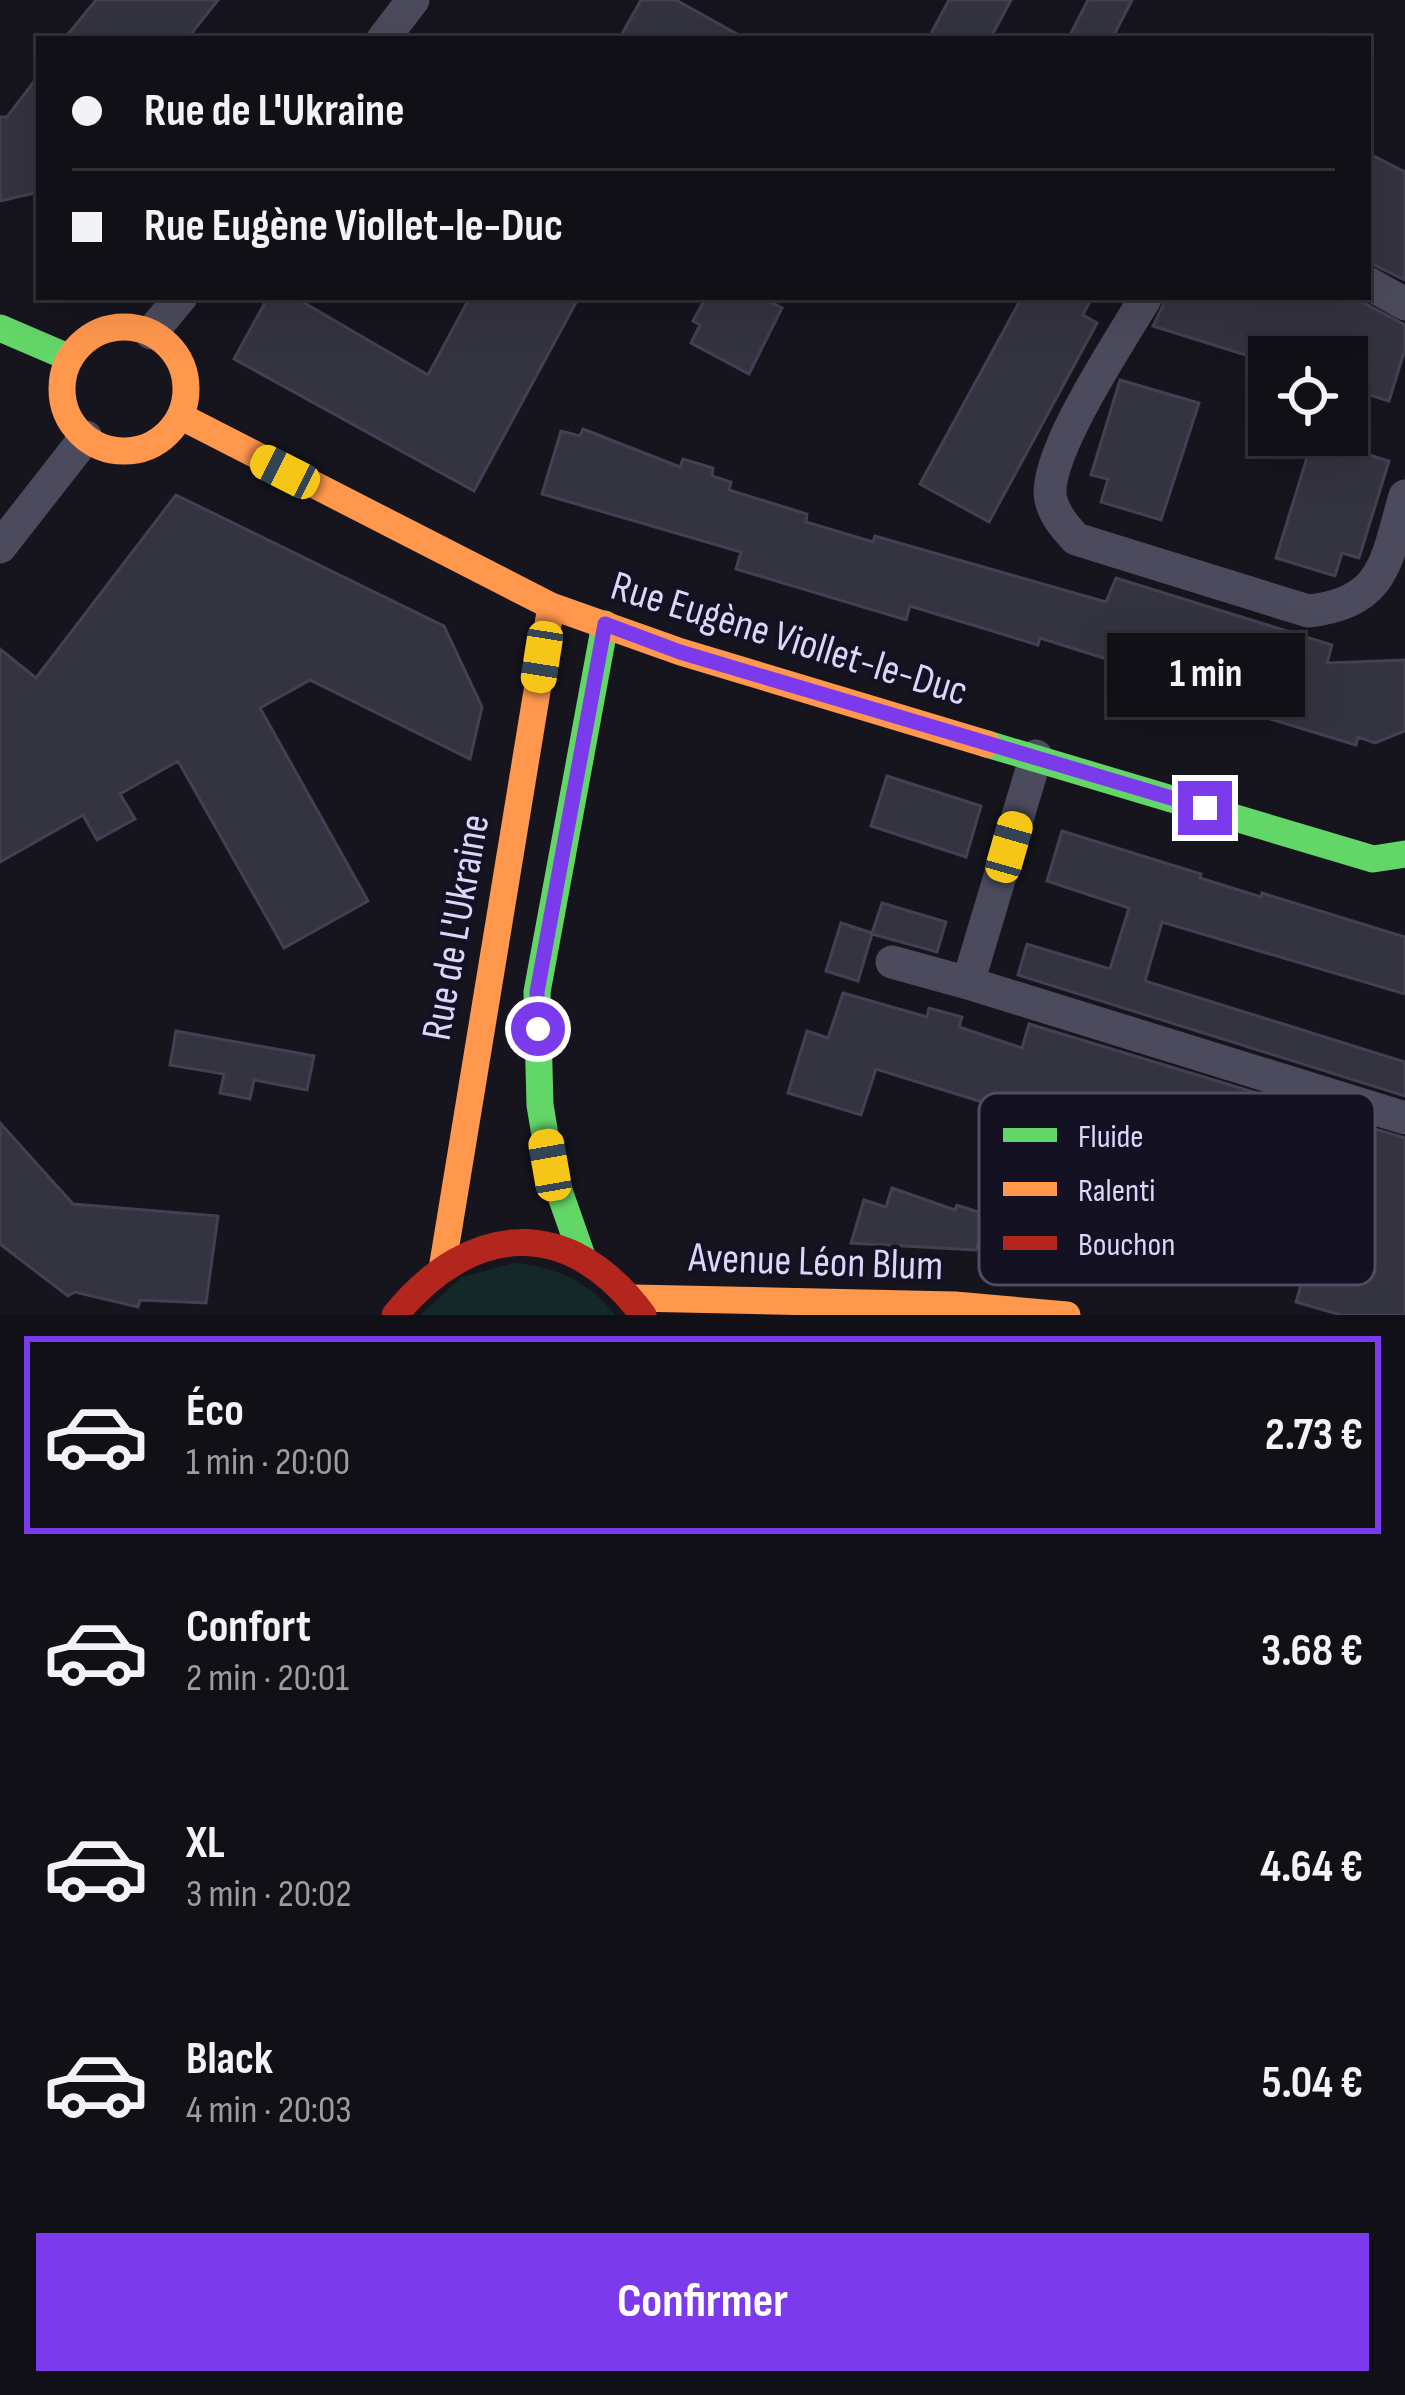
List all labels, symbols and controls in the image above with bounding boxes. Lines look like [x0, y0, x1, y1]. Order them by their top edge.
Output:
text: Rue de L'Ukraine [144, 84, 404, 139]
text: Rue Eugène Viollet-le-Duc [144, 199, 563, 254]
map controls [1248, 336, 1368, 456]
button: locate [1248, 336, 1368, 456]
car [245, 440, 325, 504]
street label: Rue Eugène Viollet-le-Duc [605, 561, 974, 718]
car [519, 619, 565, 695]
callout: 1 min [1106, 634, 1304, 718]
text: 1 min [1170, 651, 1242, 698]
route end [1178, 781, 1232, 835]
car [982, 807, 1036, 887]
street label: Rue de L'Ukraine [412, 811, 501, 1044]
route start [511, 1002, 565, 1056]
legend [979, 1093, 1375, 1285]
text: Fluide [1078, 1117, 1144, 1157]
car [526, 1126, 574, 1204]
text: Ralenti [1078, 1171, 1155, 1211]
text: Bouchon [1078, 1225, 1175, 1265]
street label: Avenue Léon Blum [687, 1233, 944, 1292]
icon: car [42, 1381, 150, 1489]
text: Éco [186, 1384, 244, 1439]
text: 2.73 € [1265, 1408, 1363, 1463]
text: 1 min · 20:00 [186, 1439, 350, 1486]
icon: car [42, 1597, 150, 1705]
text: Confort [186, 1600, 311, 1655]
text: 3.68 € [1261, 1624, 1363, 1679]
text: 2 min · 20:01 [186, 1655, 349, 1702]
icon: car [42, 1813, 150, 1921]
text: XL [186, 1816, 225, 1871]
text: 4.64 € [1260, 1840, 1363, 1895]
text: 3 min · 20:02 [186, 1871, 351, 1918]
icon: car [42, 2029, 150, 2137]
text: Black [186, 2032, 273, 2087]
text: 5.04 € [1262, 2056, 1363, 2111]
text: 4 min · 20:03 [186, 2087, 352, 2134]
button: Confirmer [36, 2233, 1369, 2371]

